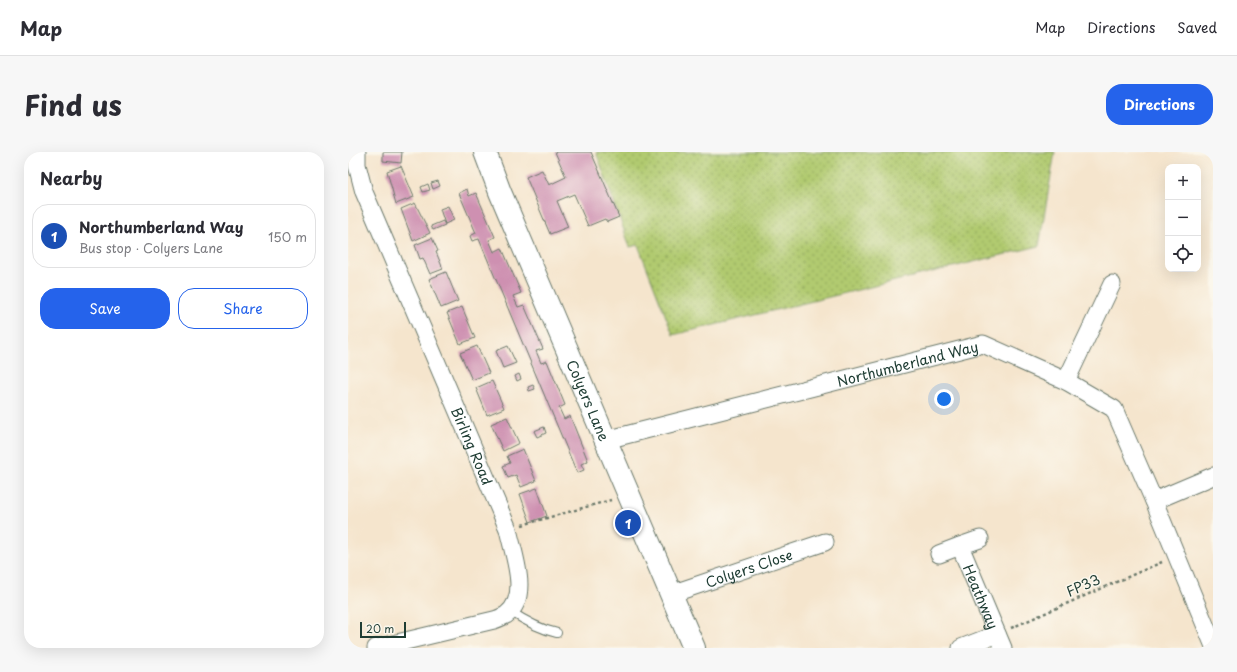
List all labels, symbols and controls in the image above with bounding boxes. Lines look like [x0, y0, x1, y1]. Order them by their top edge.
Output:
text: Map [20, 14, 62, 42]
text: Map [1035, 17, 1065, 38]
text: Directions [1087, 17, 1155, 38]
text: Saved [1177, 17, 1217, 38]
text: Find us [24, 83, 122, 126]
button: Directions [1106, 84, 1213, 125]
map controls [1165, 164, 1201, 272]
button: + [1165, 164, 1201, 200]
text: Nearby [40, 165, 102, 191]
button: − [1165, 200, 1201, 236]
text: Northumberland Way [79, 215, 243, 238]
text: 1 [51, 227, 57, 246]
text: 150 m [268, 227, 307, 246]
button: locate [1165, 236, 1201, 272]
text: Bus stop · Colyers Lane [79, 238, 223, 257]
button: Save [40, 288, 170, 329]
button: Share [178, 288, 308, 329]
street label: Northumberland Way [834, 335, 980, 391]
street label: Colyers Lane [562, 356, 615, 444]
your location [934, 389, 954, 409]
street label: Birling Road [447, 404, 498, 488]
pin: 1 [615, 508, 641, 538]
street label: Colyers Close [702, 543, 795, 592]
street label: Heathway [958, 561, 1004, 632]
street label: FP33 [1063, 568, 1103, 602]
scale bar [360, 620, 406, 639]
text: 20 m [366, 620, 394, 637]

